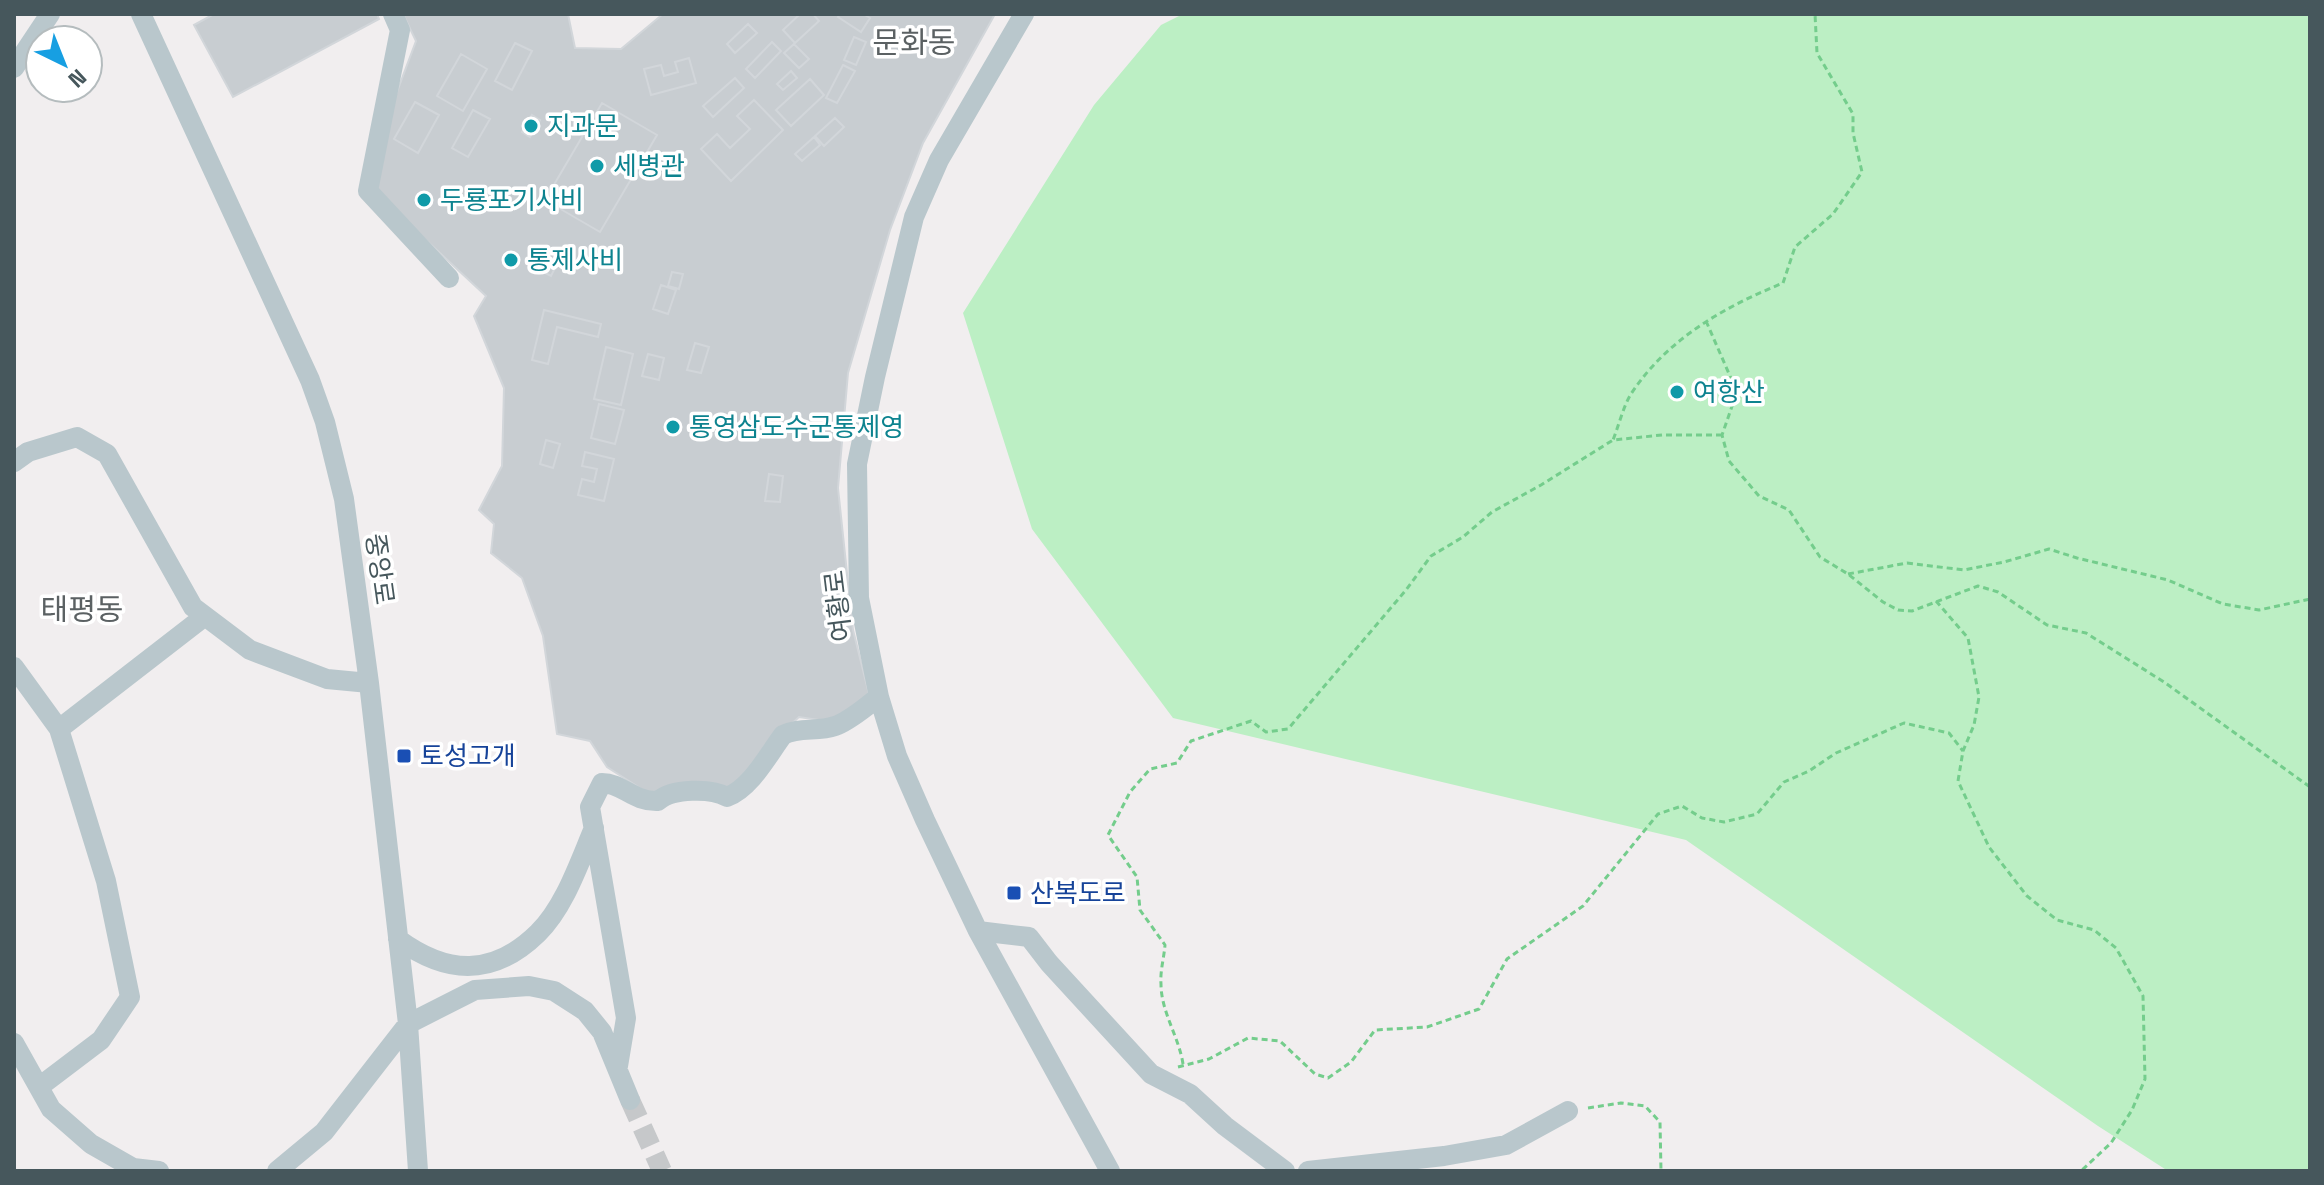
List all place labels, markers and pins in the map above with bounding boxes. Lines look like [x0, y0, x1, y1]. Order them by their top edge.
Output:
place label: 지과문 [547, 109, 619, 143]
marker: 지과문 [522, 117, 540, 135]
place label: 세병관 [613, 149, 685, 183]
marker: 세병관 [588, 157, 606, 175]
place label: 두룡포기사비 [440, 183, 584, 217]
marker: 두룡포기사비 [415, 191, 433, 209]
place label: 통제사비 [527, 243, 623, 277]
marker: 통제사비 [502, 251, 520, 269]
place label: 여항산 [1693, 375, 1765, 409]
marker: 여항산 [1668, 383, 1686, 401]
place label: 통영삼도수군통제영 [689, 410, 904, 444]
marker: 통영삼도수군통제영 [664, 418, 682, 436]
place label: 토성고개 [420, 739, 516, 773]
marker: 토성고개 [395, 747, 413, 765]
place label: 산복도로 [1030, 876, 1126, 910]
marker: 산복도로 [1005, 884, 1023, 902]

